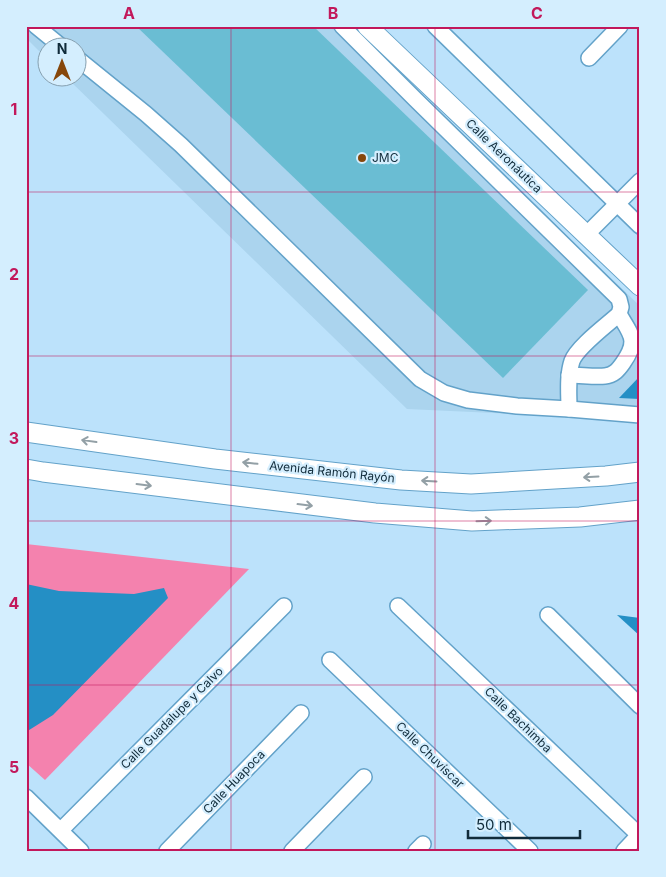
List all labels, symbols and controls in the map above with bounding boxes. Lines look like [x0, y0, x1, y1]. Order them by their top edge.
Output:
text: A [123, 3, 135, 23]
text: B [328, 3, 338, 23]
text: C [531, 3, 543, 23]
north arrow [38, 38, 88, 88]
text: N [57, 40, 67, 57]
text: 1 [11, 99, 17, 119]
street label: Calle Aeronáutica [463, 116, 546, 196]
place label: JMC [372, 150, 399, 165]
marker: JMC [356, 152, 368, 164]
text: 2 [9, 264, 19, 284]
text: 3 [9, 428, 19, 448]
one-way arrow [81, 436, 97, 446]
street label: Avenida Ramón Rayón [269, 457, 396, 486]
one-way arrow [242, 458, 258, 468]
one-way arrow [584, 472, 600, 481]
one-way arrow [421, 477, 437, 486]
one-way arrow [136, 480, 152, 490]
one-way arrow [297, 500, 313, 510]
one-way arrow [476, 516, 492, 525]
text: 4 [9, 593, 20, 613]
street label: Calle Guadalupe y Calvo [117, 663, 226, 772]
street label: Calle Bachimba [482, 684, 555, 756]
street label: Calle Chuvíscar [393, 718, 468, 791]
street label: Calle Huapoca [200, 747, 268, 817]
text: 5 [9, 757, 19, 777]
scale bar [468, 807, 581, 839]
text: 50 m [476, 815, 512, 834]

